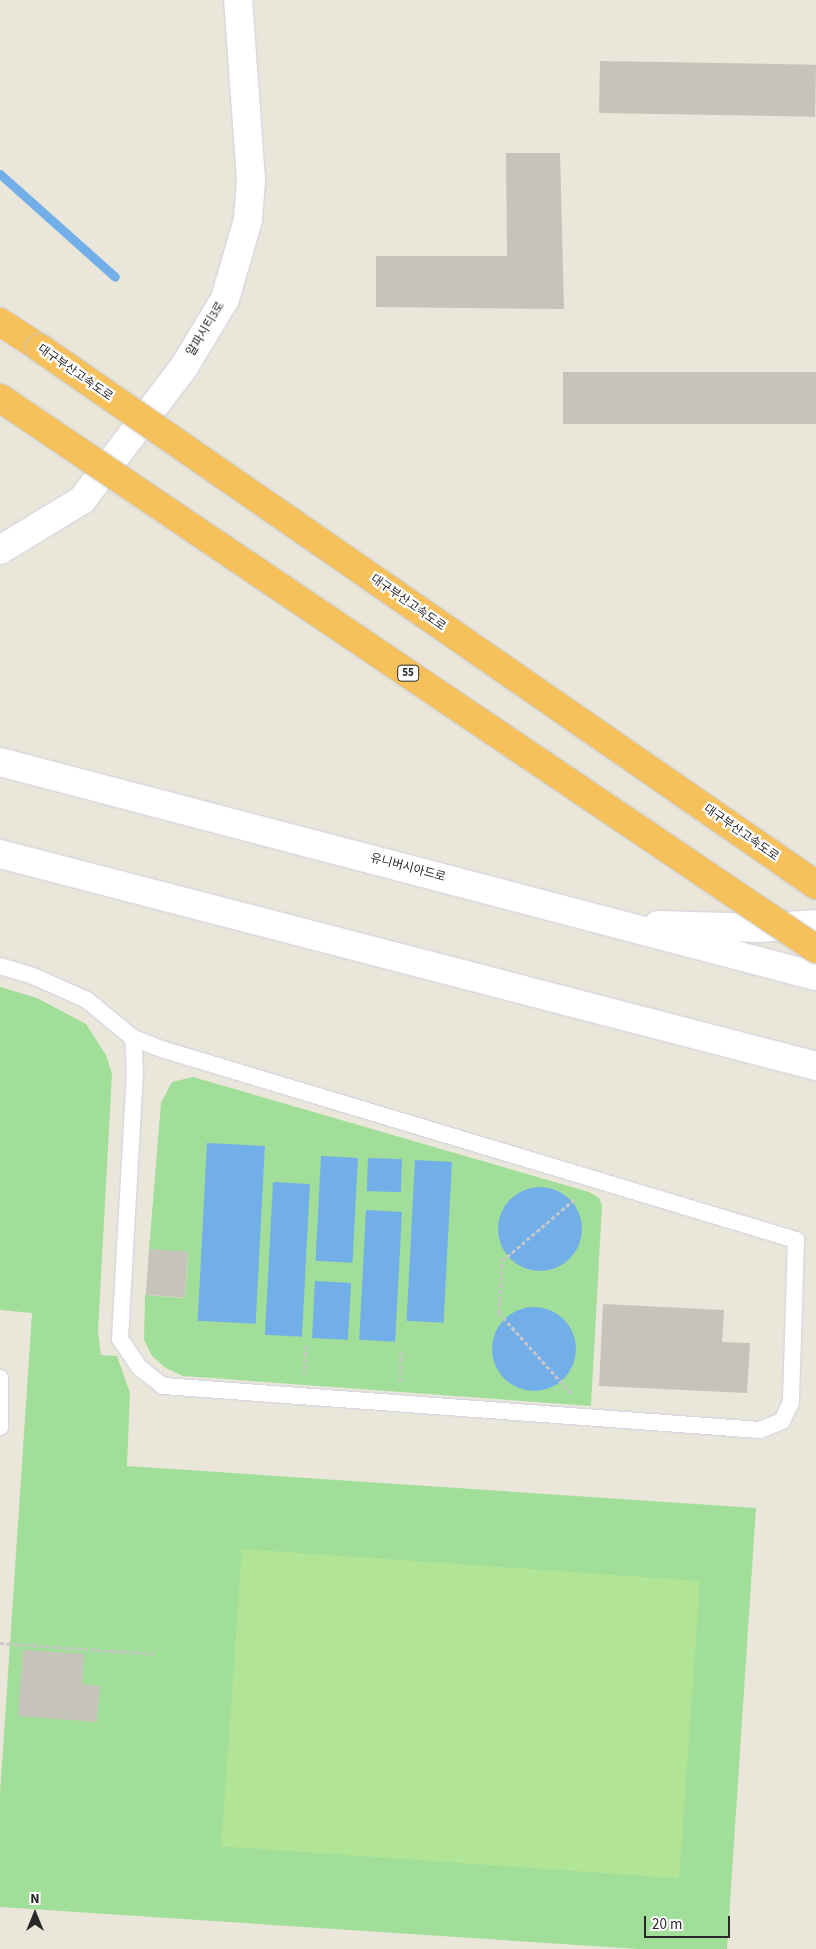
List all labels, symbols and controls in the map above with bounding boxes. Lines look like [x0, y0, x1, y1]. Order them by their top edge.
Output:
street label: 알파시티3로 [184, 299, 228, 359]
street label: 대구부산고속도로 [35, 342, 115, 404]
street label: 대구부산고속도로 [368, 572, 448, 634]
road number: 55 [397, 664, 419, 681]
street label: 대구부산고속도로 [701, 802, 781, 864]
street label: 유니버시아드로 [369, 851, 447, 885]
north arrow [10, 1889, 60, 1939]
text: N [30, 1889, 40, 1909]
scale bar [646, 1906, 732, 1938]
text: 20 m [652, 1914, 682, 1935]

